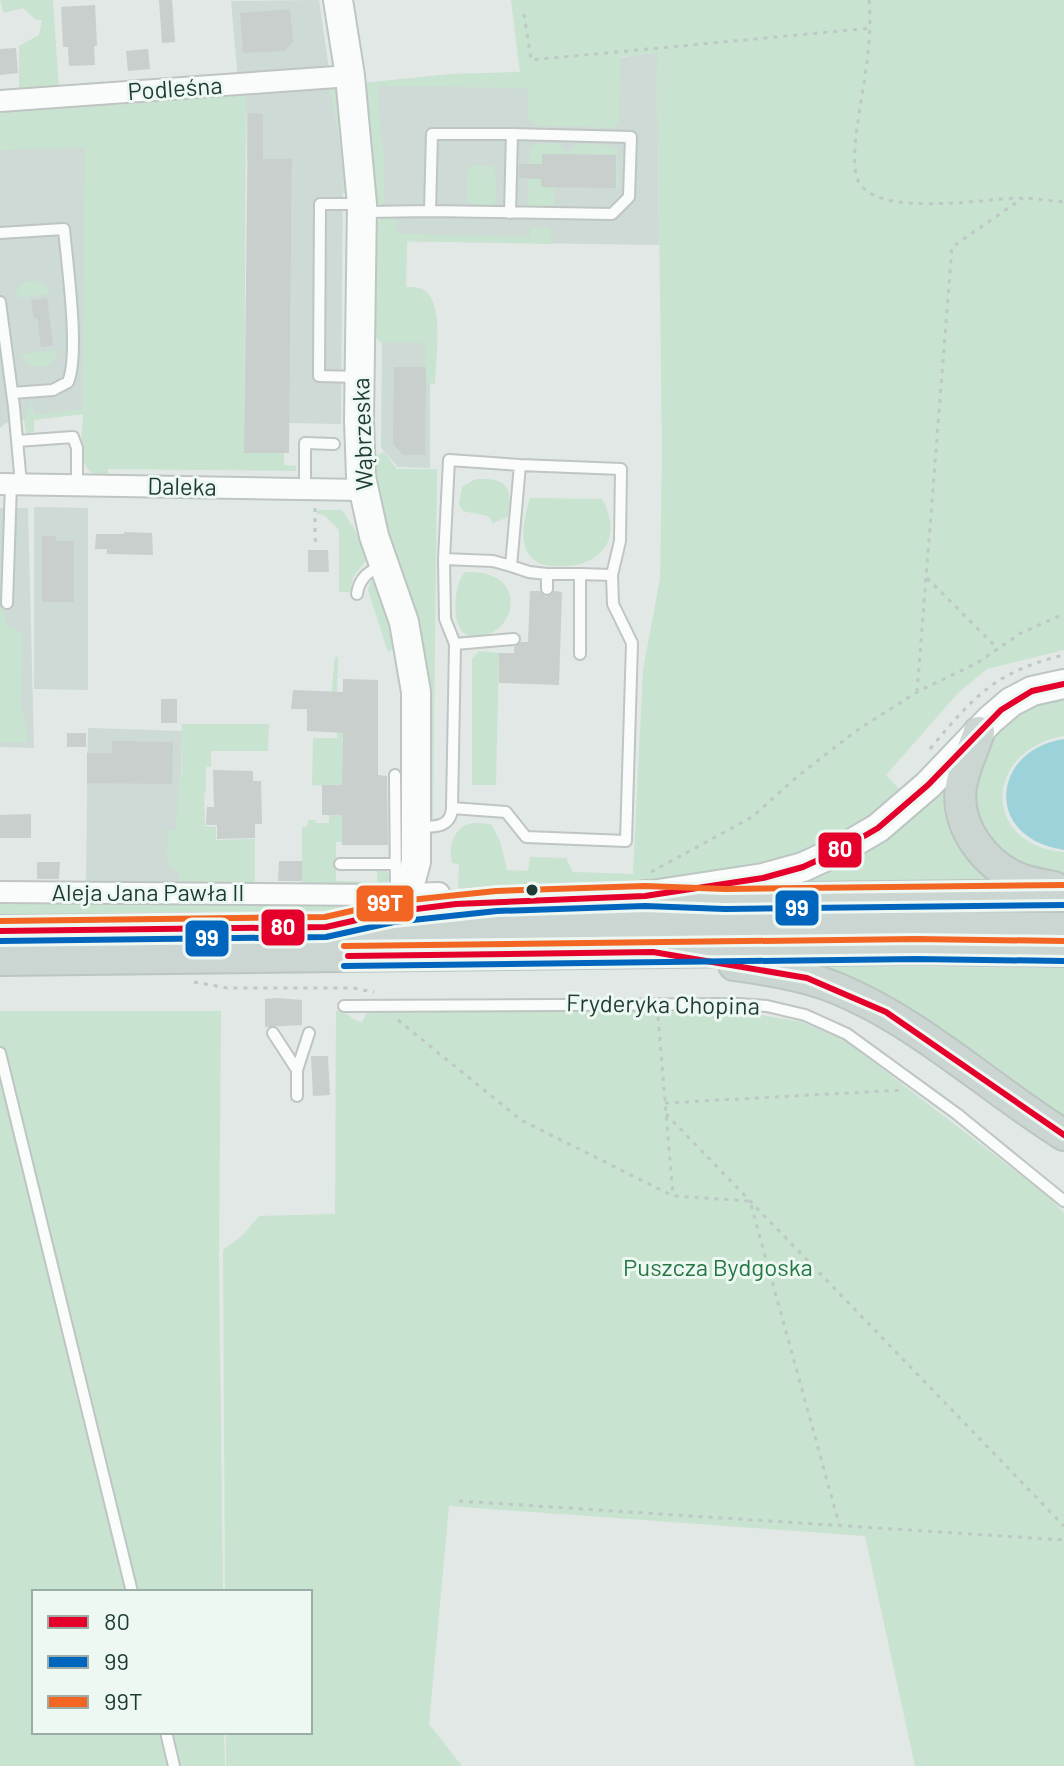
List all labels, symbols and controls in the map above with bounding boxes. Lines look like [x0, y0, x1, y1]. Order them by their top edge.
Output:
street label: Podleśna [127, 70, 223, 105]
street label: Wąbrzeska [345, 377, 378, 491]
street label: Daleka [147, 470, 217, 501]
line badge: 80 [817, 831, 863, 869]
text: 80 [828, 835, 852, 861]
street label: Aleja Jana Pawła II [51, 877, 245, 906]
unlabelled marker [524, 882, 540, 898]
line badge: 99T [355, 884, 415, 923]
text: 99T [367, 889, 403, 915]
line badge: 99 [774, 889, 820, 927]
text: 99 [785, 894, 809, 920]
line badge: 80 [260, 908, 306, 947]
text: 80 [271, 913, 295, 939]
line badge: 99 [184, 919, 230, 958]
text: 99 [195, 924, 219, 950]
street label: Fryderyka Chopina [566, 987, 760, 1020]
park label: Puszcza Bydgoska [623, 1252, 813, 1281]
legend [32, 1590, 312, 1734]
text: 80 [104, 1606, 130, 1635]
text: 99 [104, 1646, 129, 1675]
text: 99T [104, 1686, 143, 1715]

